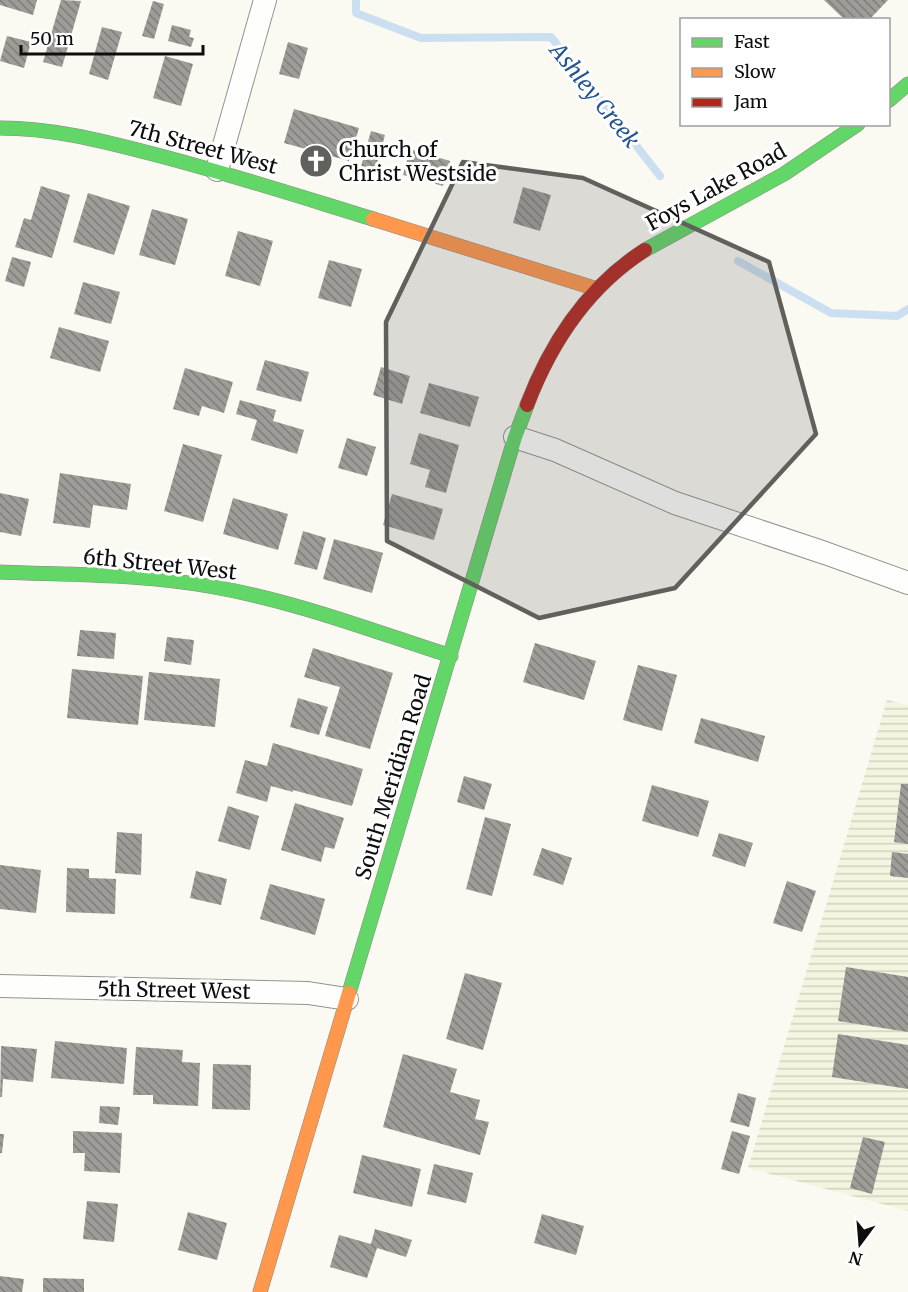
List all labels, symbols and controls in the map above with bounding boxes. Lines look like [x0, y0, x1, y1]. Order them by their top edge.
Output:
scale bar [21, 18, 202, 56]
legend [680, 18, 890, 126]
text: 50 m [30, 27, 74, 50]
text: Fast [734, 30, 770, 53]
water label: Ashley Creek [543, 35, 646, 153]
text: Slow [734, 60, 777, 83]
text: Jam [733, 90, 768, 113]
street label: 7th Street West [125, 114, 281, 180]
place label: Church of Christ Westside [339, 136, 497, 187]
street label: Foys Lake Road [641, 137, 791, 237]
church icon: Church of Christ Westside [298, 143, 334, 179]
street label: 6th Street West [82, 543, 238, 585]
street label: South Meridian Road [349, 671, 437, 883]
street label: 5th Street West [97, 975, 251, 1005]
north arrow [830, 1214, 890, 1274]
text: N [847, 1247, 865, 1270]

